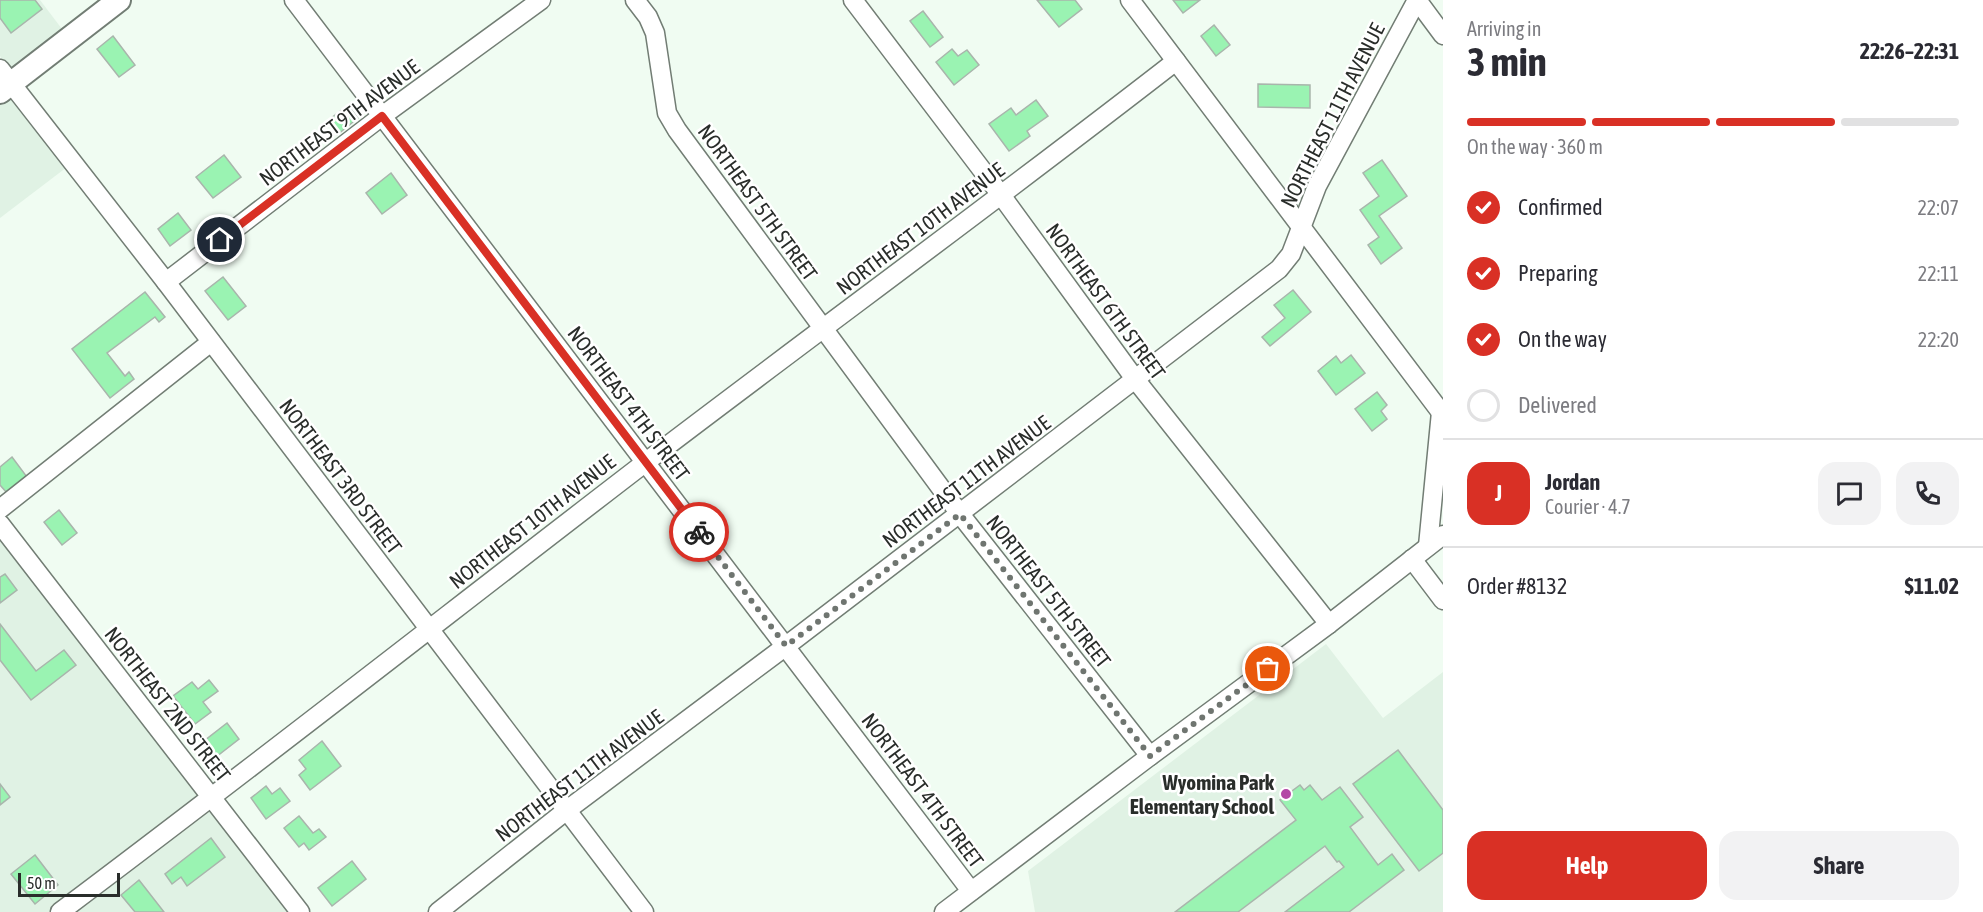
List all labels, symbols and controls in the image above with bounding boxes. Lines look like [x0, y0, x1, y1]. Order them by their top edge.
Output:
text: Arriving in [1467, 17, 1541, 40]
street label: NORTHEAST 11TH AVENUE [1275, 19, 1389, 211]
text: 22:26–22:31 [1860, 38, 1959, 64]
text: 3 min [1467, 40, 1547, 84]
street label: NORTHEAST 9TH AVENUE [254, 54, 424, 190]
street label: NORTHEAST 5TH STREET [693, 119, 823, 285]
text: On the way · 360 m [1467, 135, 1603, 158]
street label: NORTHEAST 10TH AVENUE [831, 157, 1009, 299]
icon: check [1467, 191, 1500, 224]
text: Confirmed [1518, 194, 1603, 220]
text: 22:07 [1917, 196, 1959, 219]
pin [194, 214, 245, 265]
street label: NORTHEAST 6TH STREET [1041, 218, 1171, 384]
icon: home [203, 223, 236, 256]
icon: check [1467, 257, 1500, 290]
text: Preparing [1518, 260, 1598, 286]
text: 22:11 [1918, 262, 1959, 285]
street label: NORTHEAST 4TH STREET [563, 321, 695, 485]
icon: check [1467, 323, 1500, 356]
text: On the way [1518, 326, 1607, 352]
text: 22:20 [1918, 328, 1959, 351]
text: Delivered [1518, 392, 1597, 418]
street label: NORTHEAST 3RD STREET [275, 394, 407, 558]
street label: NORTHEAST 11TH AVENUE [877, 410, 1055, 552]
street label: NORTHEAST 10TH AVENUE [444, 449, 620, 593]
button: chat [1818, 462, 1881, 525]
button: phone [1896, 462, 1959, 525]
text: Jordan [1545, 469, 1600, 495]
text: J [1495, 480, 1502, 506]
text: Courier · 4.7 [1545, 495, 1631, 518]
courier [669, 502, 729, 562]
street label: NORTHEAST 5TH STREET [982, 510, 1116, 672]
icon: bike [683, 516, 716, 549]
text: Order #8132 [1467, 573, 1567, 599]
text: $11.02 [1904, 573, 1959, 599]
street label: NORTHEAST 2ND STREET [100, 622, 236, 786]
pin [1242, 643, 1293, 694]
icon: bag [1251, 652, 1284, 685]
street label: NORTHEAST 11TH AVENUE [490, 704, 668, 846]
street label: NORTHEAST 4TH STREET [857, 708, 989, 872]
place label: Wyomina Park Elementary School [1130, 770, 1275, 818]
marker: Wyomina Park Elementary School [1279, 787, 1293, 801]
button: Help [1467, 831, 1707, 900]
button: Share [1719, 831, 1959, 900]
scale bar [18, 870, 120, 898]
text: 50 m [27, 874, 56, 892]

